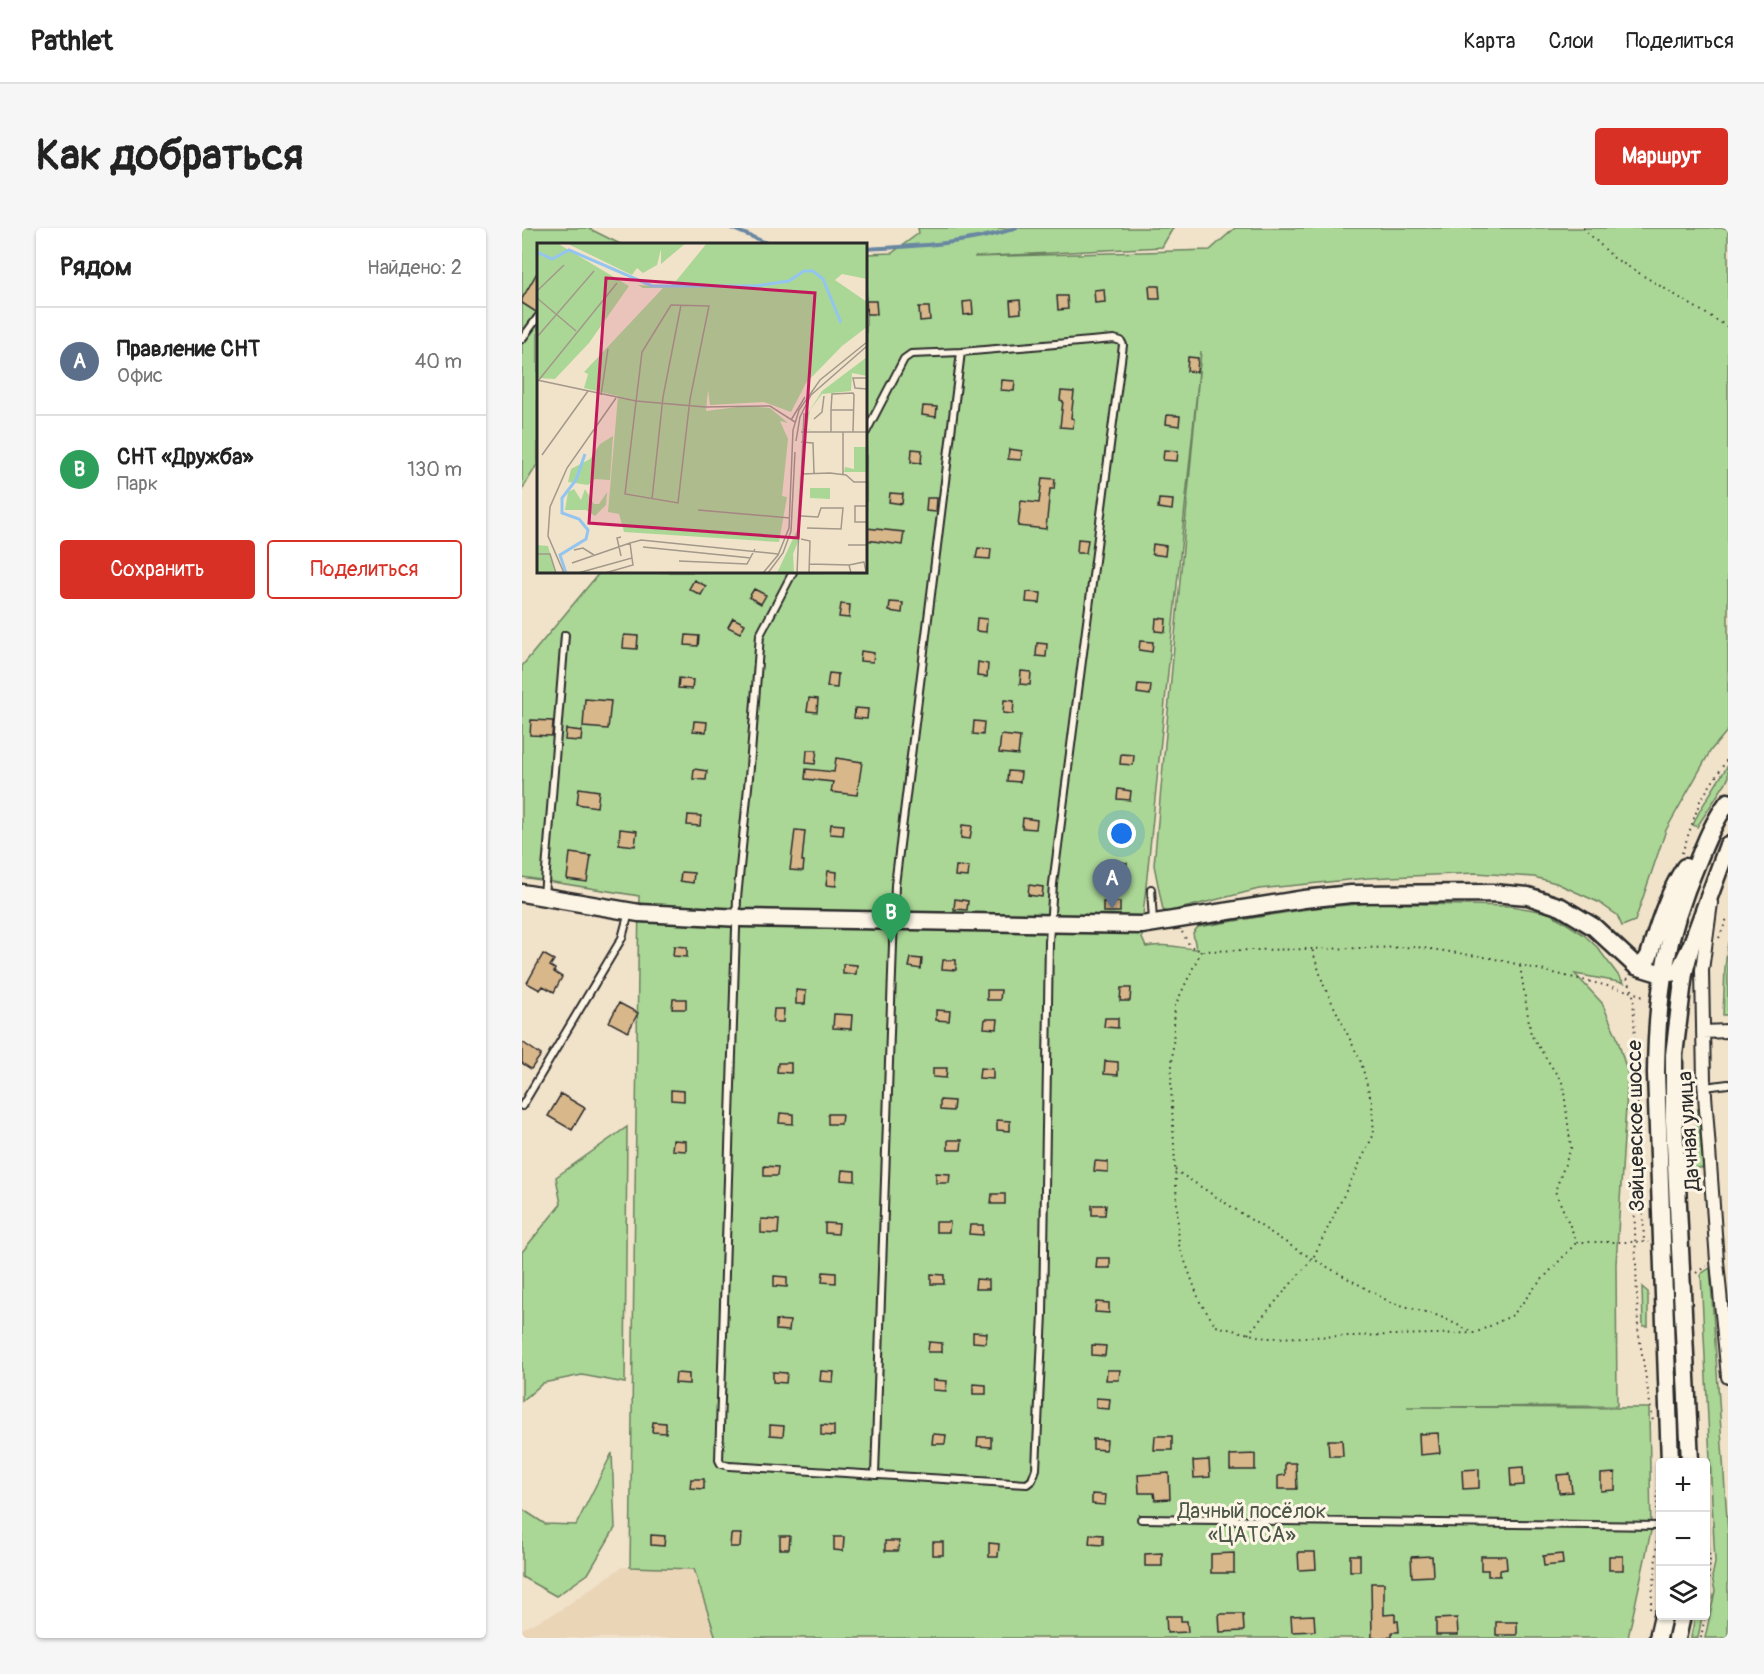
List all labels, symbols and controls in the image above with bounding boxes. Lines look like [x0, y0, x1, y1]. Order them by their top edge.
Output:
text: Pathlet [30, 24, 113, 59]
text: Карта [1463, 28, 1515, 55]
text: Слои [1548, 28, 1593, 55]
text: Поделиться [1626, 28, 1734, 55]
button: Маршрут [1595, 128, 1728, 185]
text: Как добраться [36, 130, 303, 182]
inset map [537, 243, 867, 573]
text: Рядом [60, 251, 132, 283]
text: Найдено: 2 [367, 255, 462, 280]
text: Правление СНТ [117, 335, 260, 363]
text: A [73, 349, 86, 374]
text: 40 m [415, 349, 462, 374]
text: Офис [117, 363, 163, 388]
text: СНТ «Дружба» [117, 443, 254, 471]
text: B [74, 457, 85, 482]
text: 130 m [407, 457, 462, 482]
text: Парк [117, 471, 158, 496]
button: Сохранить [60, 540, 255, 599]
button: Поделиться [267, 540, 462, 599]
your location [1107, 819, 1136, 848]
pin: A [1092, 860, 1132, 909]
pin: B [872, 894, 910, 943]
street label: Зайцевское шоссе [1621, 1039, 1651, 1212]
street label: Дачная улица [1671, 1070, 1707, 1193]
map controls [1656, 1458, 1710, 1620]
button: + [1656, 1458, 1710, 1512]
park label: Дачный посёлок «ЦАТСА» [1177, 1498, 1327, 1549]
button: − [1656, 1512, 1710, 1566]
button: layers [1656, 1566, 1710, 1620]

